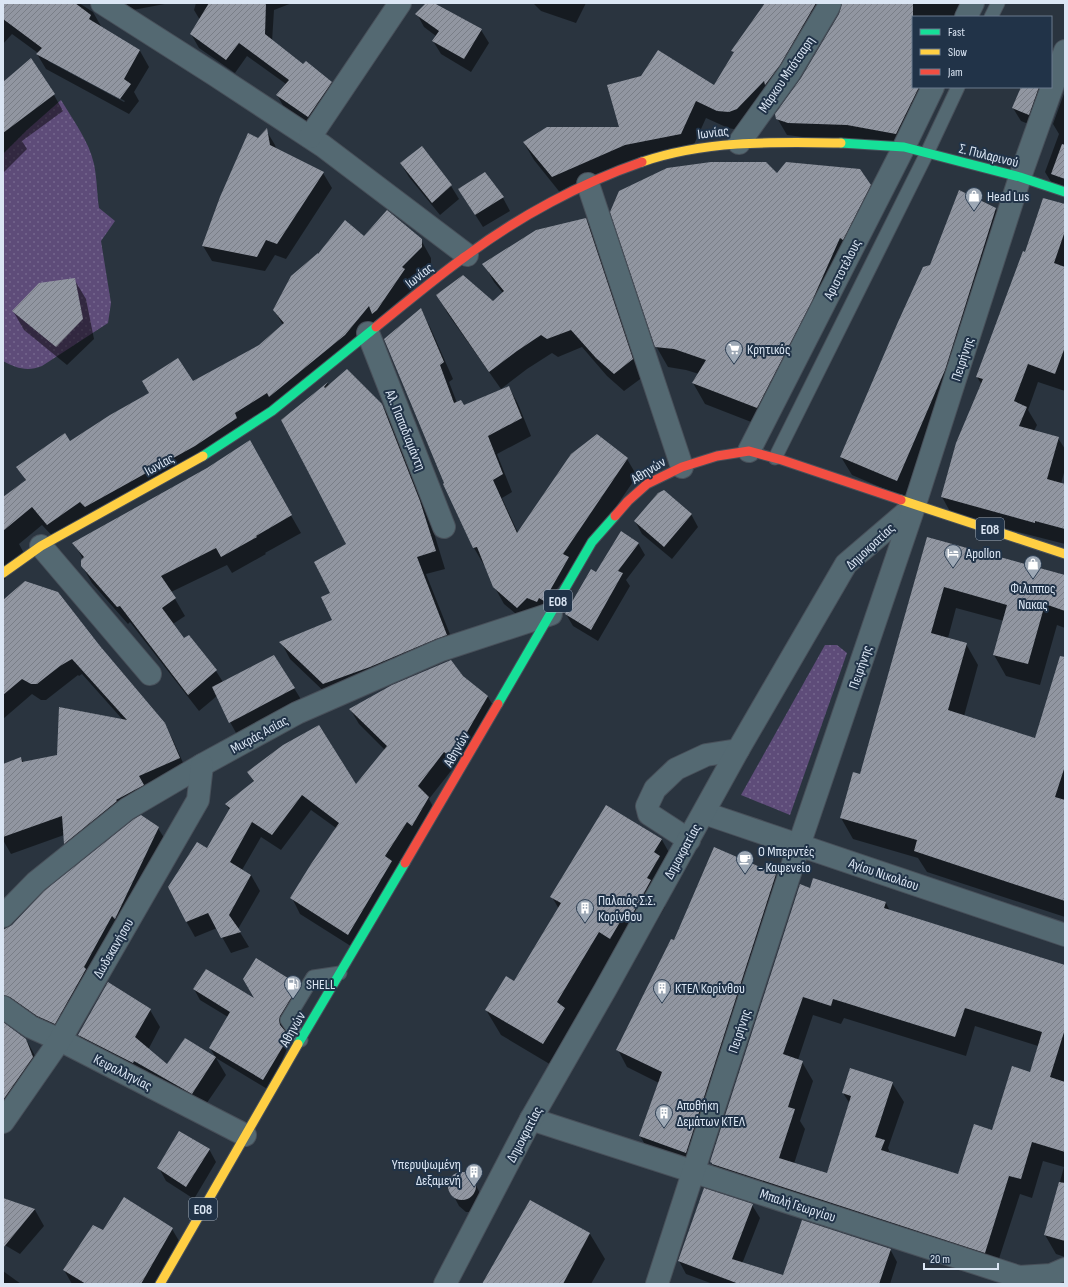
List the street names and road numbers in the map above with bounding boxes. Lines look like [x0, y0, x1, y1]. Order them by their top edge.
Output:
street label: Μάρκου Μπότσαρη [755, 33, 818, 116]
street label: Ιωνίας [696, 122, 730, 143]
street label: Σ. Πυλαρινού [957, 140, 1020, 171]
street label: Αριστοτέλους [820, 236, 865, 303]
street label: Ιωνίας [402, 259, 437, 292]
street label: Πειρήνης [947, 335, 978, 383]
street label: Αλ. Παπαδιαμάντη [381, 386, 429, 473]
street label: Ιωνίας [141, 449, 177, 479]
street label: Αθηνών [627, 453, 669, 488]
road number: ΕΟ8 [976, 518, 1004, 540]
street label: Δημοκρατίας [842, 519, 898, 573]
road number: ΕΟ8 [544, 590, 572, 612]
street label: Πειρήνης [845, 643, 876, 691]
street label: Μικράς Ασίας [227, 712, 291, 757]
street label: Αθηνών [439, 728, 473, 771]
street label: Δημοκρατίας [660, 821, 705, 882]
street label: Αγίου Νικολάου [846, 854, 921, 894]
street label: Δωδεκανήσου [90, 915, 137, 981]
street label: Πειρήνης [724, 1007, 755, 1055]
street label: Αθηνών [275, 1008, 309, 1051]
street label: Κεφαλληνίας [91, 1051, 155, 1094]
street label: Δημοκρατίας [503, 1103, 546, 1165]
street label: Μπαλή Γεωργίου [758, 1185, 838, 1226]
road number: ΕΟ8 [189, 1198, 217, 1220]

